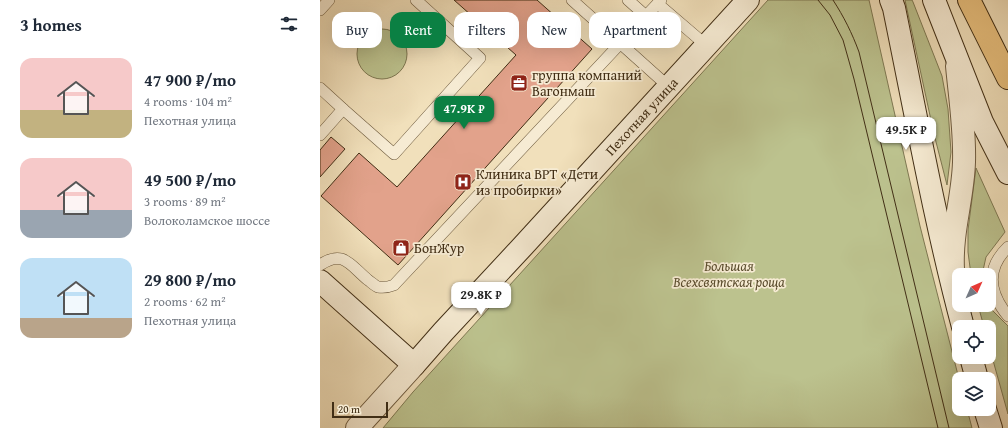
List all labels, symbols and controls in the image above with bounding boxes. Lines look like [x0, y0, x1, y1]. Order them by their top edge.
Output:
text: 3 homes [20, 12, 82, 37]
chip: Buy [332, 12, 382, 48]
chip: Rent [390, 12, 446, 48]
chip: Filters [454, 12, 519, 48]
chip: New [527, 12, 581, 48]
chip: Apartment [589, 12, 681, 48]
icon: filters [278, 13, 300, 35]
place label: группа компаний Вагонмаш [532, 65, 642, 101]
text: 47 900 ₽/mo [144, 67, 236, 92]
office icon: группа компаний Вагонмаш [509, 73, 529, 93]
street label: Пехотная улица [601, 73, 683, 160]
icon: home [52, 74, 100, 122]
text: 4 rooms · 104 m² [144, 92, 232, 111]
pin: 47.9K ₽ [427, 96, 501, 130]
text: 47.9K ₽ [443, 99, 485, 118]
text: Пехотная улица [144, 111, 236, 130]
pin: 49.5K ₽ [869, 117, 943, 151]
text: 49.5K ₽ [885, 120, 927, 139]
place label: Клиника ВРТ «Дети из пробирки» [476, 164, 598, 200]
text: 49 500 ₽/mo [144, 167, 236, 192]
hospital icon: Клиника ВРТ «Дети из пробирки» [453, 172, 473, 192]
icon: home [52, 174, 100, 222]
text: 3 rooms · 89 m² [144, 192, 226, 211]
text: Волоколамское шоссе [144, 211, 270, 230]
shop icon: БонЖур [391, 238, 411, 258]
place label: БонЖур [414, 238, 465, 258]
park label: Большая Всехсвятская роща [672, 256, 785, 292]
text: 29 800 ₽/mo [144, 267, 236, 292]
north arrow [952, 268, 996, 312]
map controls [952, 268, 996, 416]
icon: home [52, 274, 100, 322]
pin: 29.8K ₽ [444, 282, 518, 316]
text: 29.8K ₽ [460, 285, 502, 304]
text: 2 rooms · 62 m² [144, 292, 226, 311]
text: Пехотная улица [144, 311, 236, 330]
button: locate [952, 320, 996, 364]
button: layers [952, 372, 996, 416]
scale bar [332, 400, 388, 419]
text: 20 m [338, 401, 360, 417]

